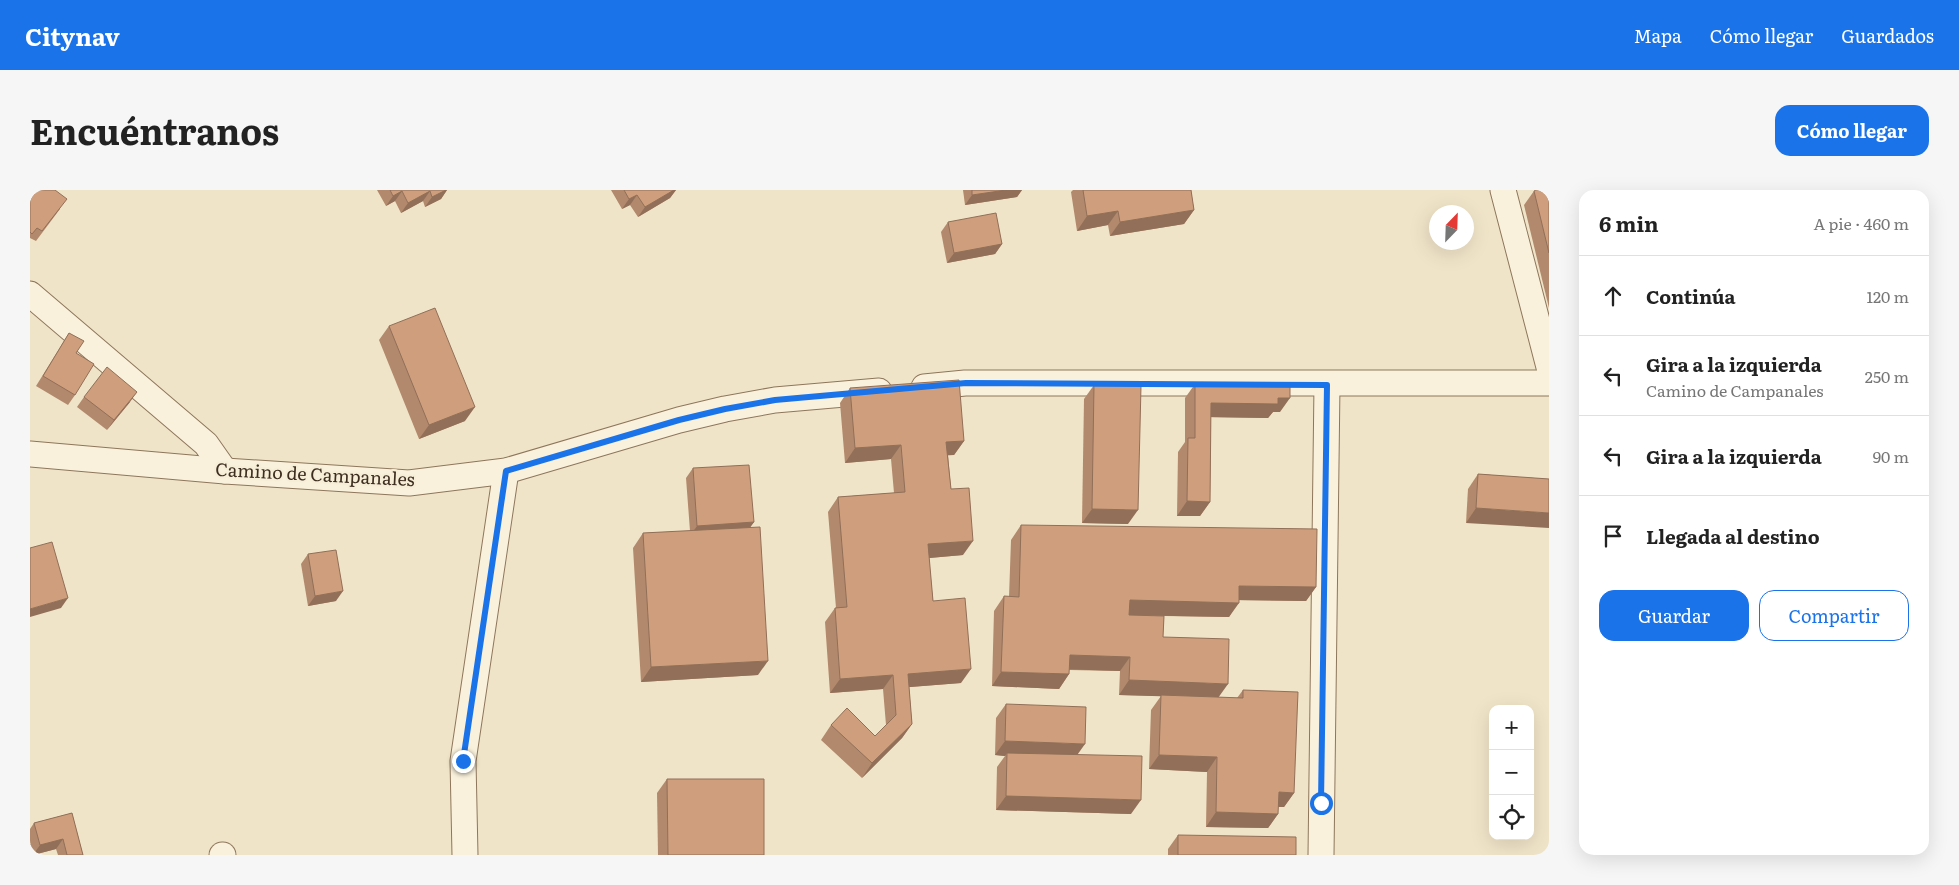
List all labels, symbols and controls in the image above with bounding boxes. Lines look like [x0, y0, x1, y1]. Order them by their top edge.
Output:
text: Citynav [25, 18, 120, 53]
text: Mapa [1634, 22, 1682, 49]
text: Cómo llegar [1710, 22, 1813, 49]
text: Guardados [1841, 22, 1934, 49]
text: Encuéntranos [30, 104, 279, 156]
button: Cómo llegar [1775, 105, 1929, 156]
north arrow [1429, 205, 1474, 250]
text: 6 min [1599, 207, 1659, 238]
text: A pie · 460 m [1813, 211, 1909, 235]
icon: ahead [1599, 282, 1627, 310]
text: Continúa [1646, 282, 1736, 310]
text: 120 m [1866, 284, 1909, 308]
text: Gira a la izquierda [1646, 350, 1822, 378]
icon: left [1599, 362, 1627, 390]
text: 250 m [1865, 364, 1909, 388]
text: Camino de Campanales [1646, 378, 1823, 402]
icon: left [1599, 442, 1627, 470]
text: Gira a la izquierda [1646, 442, 1822, 470]
text: 90 m [1873, 444, 1909, 468]
street label: Camino de Campanales [215, 455, 415, 492]
icon: arrive [1599, 522, 1627, 550]
text: Llegada al destino [1646, 522, 1820, 550]
button: Guardar [1599, 590, 1749, 641]
button: Compartir [1759, 590, 1909, 641]
map controls [1489, 705, 1534, 840]
button: + [1489, 705, 1534, 750]
route end [452, 750, 475, 773]
button: − [1489, 750, 1534, 795]
route start [1310, 792, 1333, 815]
button: locate [1489, 795, 1534, 840]

